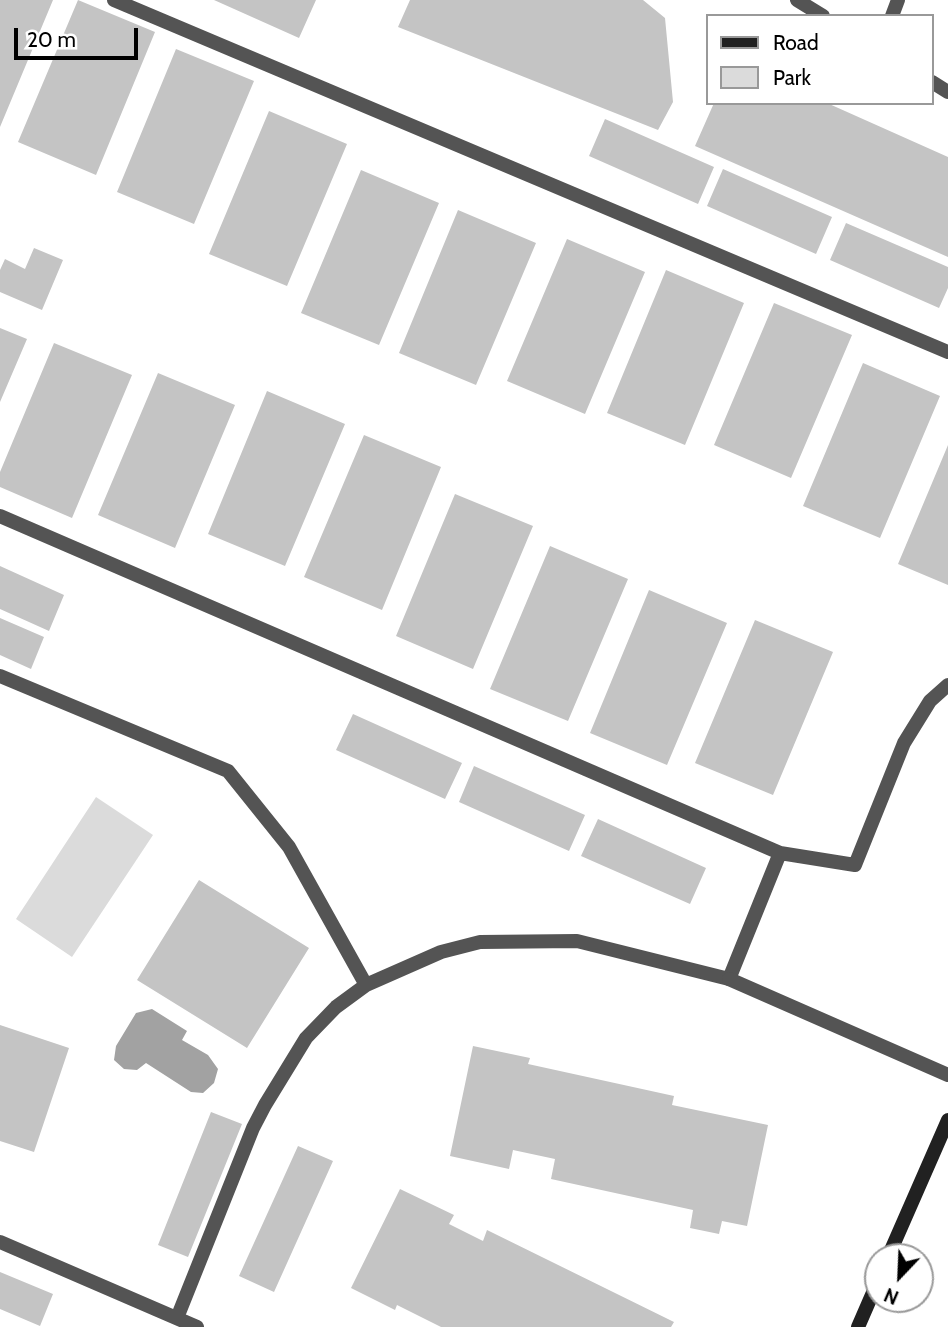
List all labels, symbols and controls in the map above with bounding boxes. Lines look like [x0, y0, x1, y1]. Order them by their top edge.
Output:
scale bar [18, 14, 142, 58]
legend [706, 14, 934, 105]
text: 20 m [27, 27, 76, 52]
text: Road [773, 30, 819, 55]
text: Park [773, 65, 811, 90]
north arrow [864, 1243, 934, 1313]
text: N [881, 1283, 902, 1309]

